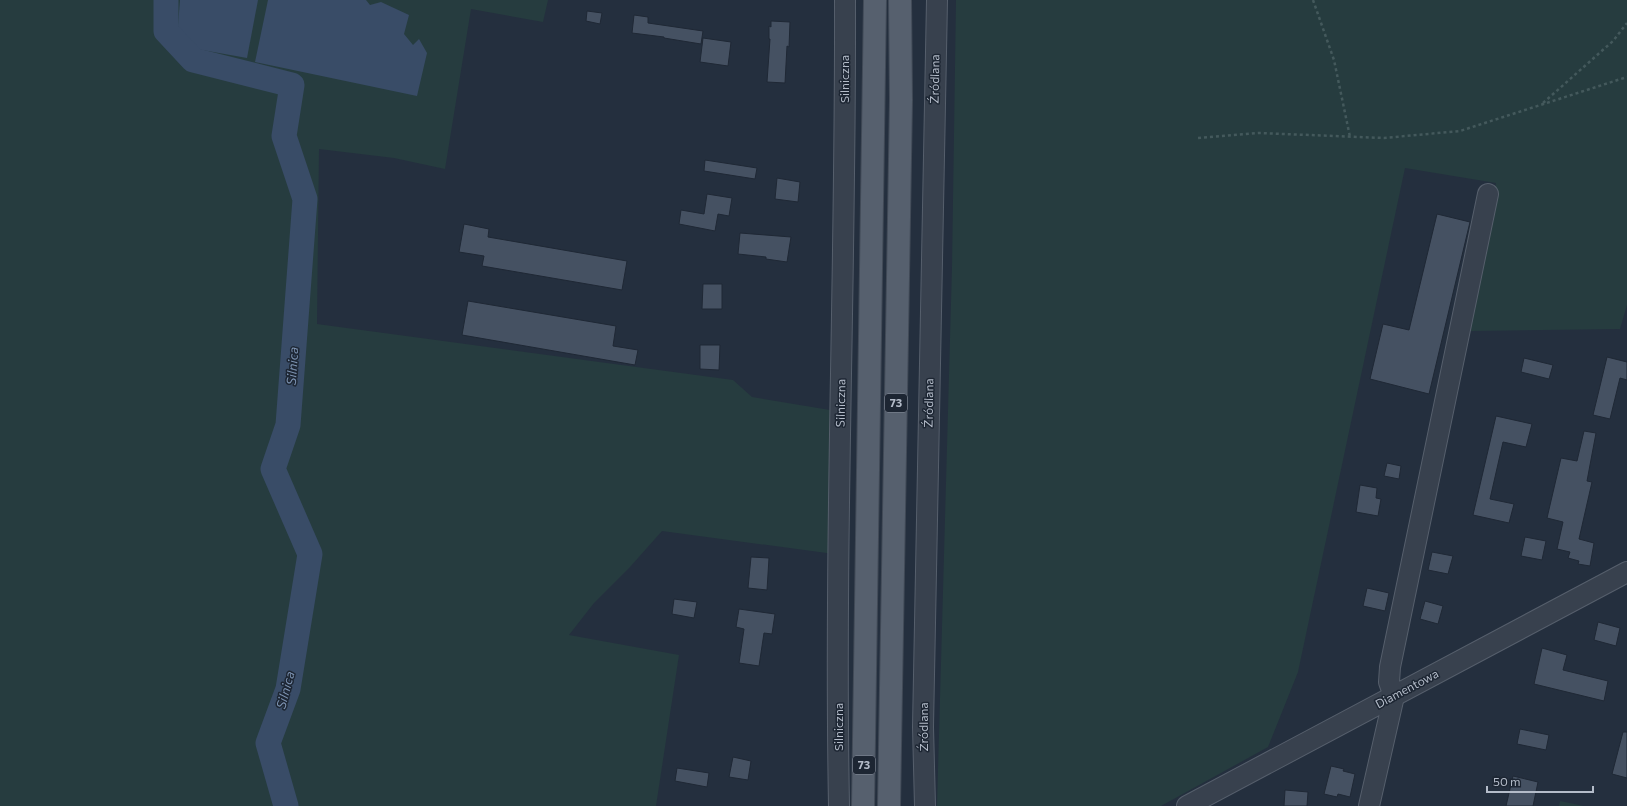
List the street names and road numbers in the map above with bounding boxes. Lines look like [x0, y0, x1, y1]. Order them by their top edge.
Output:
street label: Źródlana [927, 54, 941, 104]
street label: Silniczna [837, 55, 851, 103]
street label: Źródlana [921, 378, 935, 428]
street label: Silniczna [833, 379, 847, 427]
road number: 73 [885, 394, 907, 412]
street label: Diamentowa [1373, 666, 1440, 711]
street label: Źródlana [916, 702, 930, 752]
street label: Silniczna [831, 703, 845, 751]
road number: 73 [853, 756, 875, 774]

